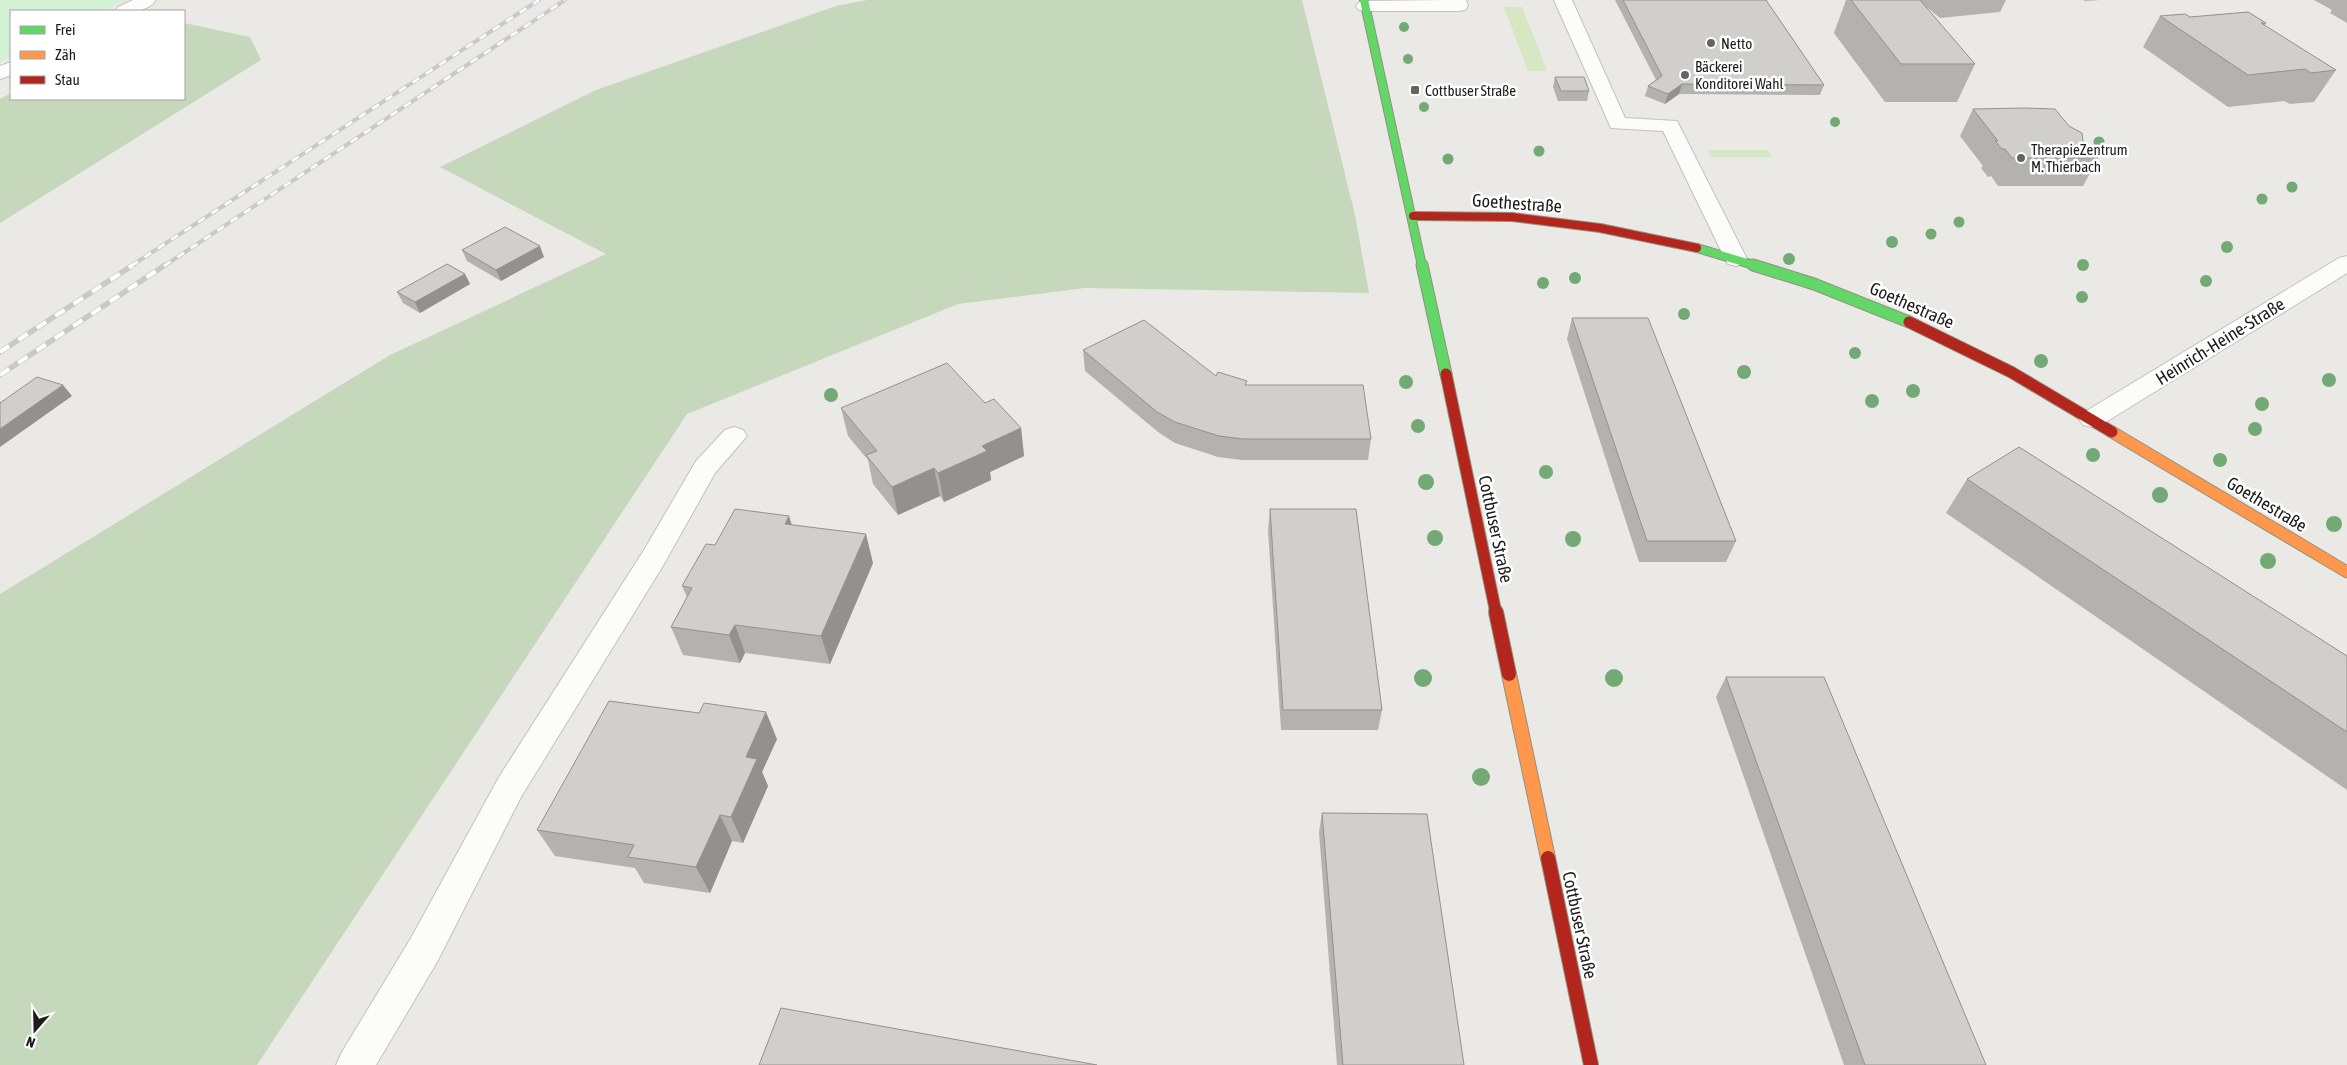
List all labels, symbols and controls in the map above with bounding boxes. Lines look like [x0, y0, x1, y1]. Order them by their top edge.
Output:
legend [10, 10, 185, 100]
text: Frei [55, 21, 75, 38]
place label: Netto [1721, 35, 1752, 52]
marker: Netto [1705, 37, 1717, 49]
text: Zäh [55, 46, 76, 63]
place label: Bäckerei Konditorei Wahl [1695, 58, 1784, 92]
marker: Bäckerei Konditorei Wahl [1679, 69, 1691, 81]
text: Stau [55, 71, 80, 88]
place label: Cottbuser Straße [1425, 82, 1516, 99]
marker: Cottbuser Straße [1409, 84, 1421, 96]
place label: TherapieZentrum M. Thierbach [2031, 141, 2127, 175]
marker: TherapieZentrum M. Thierbach [2015, 152, 2027, 164]
street label: Goethestraße [1472, 189, 1562, 217]
street label: Goethestraße [1867, 277, 1957, 333]
street label: Heinrich-Heine-Straße [2152, 293, 2288, 389]
street label: Goethestraße [2223, 472, 2311, 536]
street label: Cottbuser Straße [1474, 473, 1518, 585]
street label: Cottbuser Straße [1558, 869, 1602, 981]
north arrow [10, 1005, 60, 1055]
text: N [24, 1033, 37, 1051]

